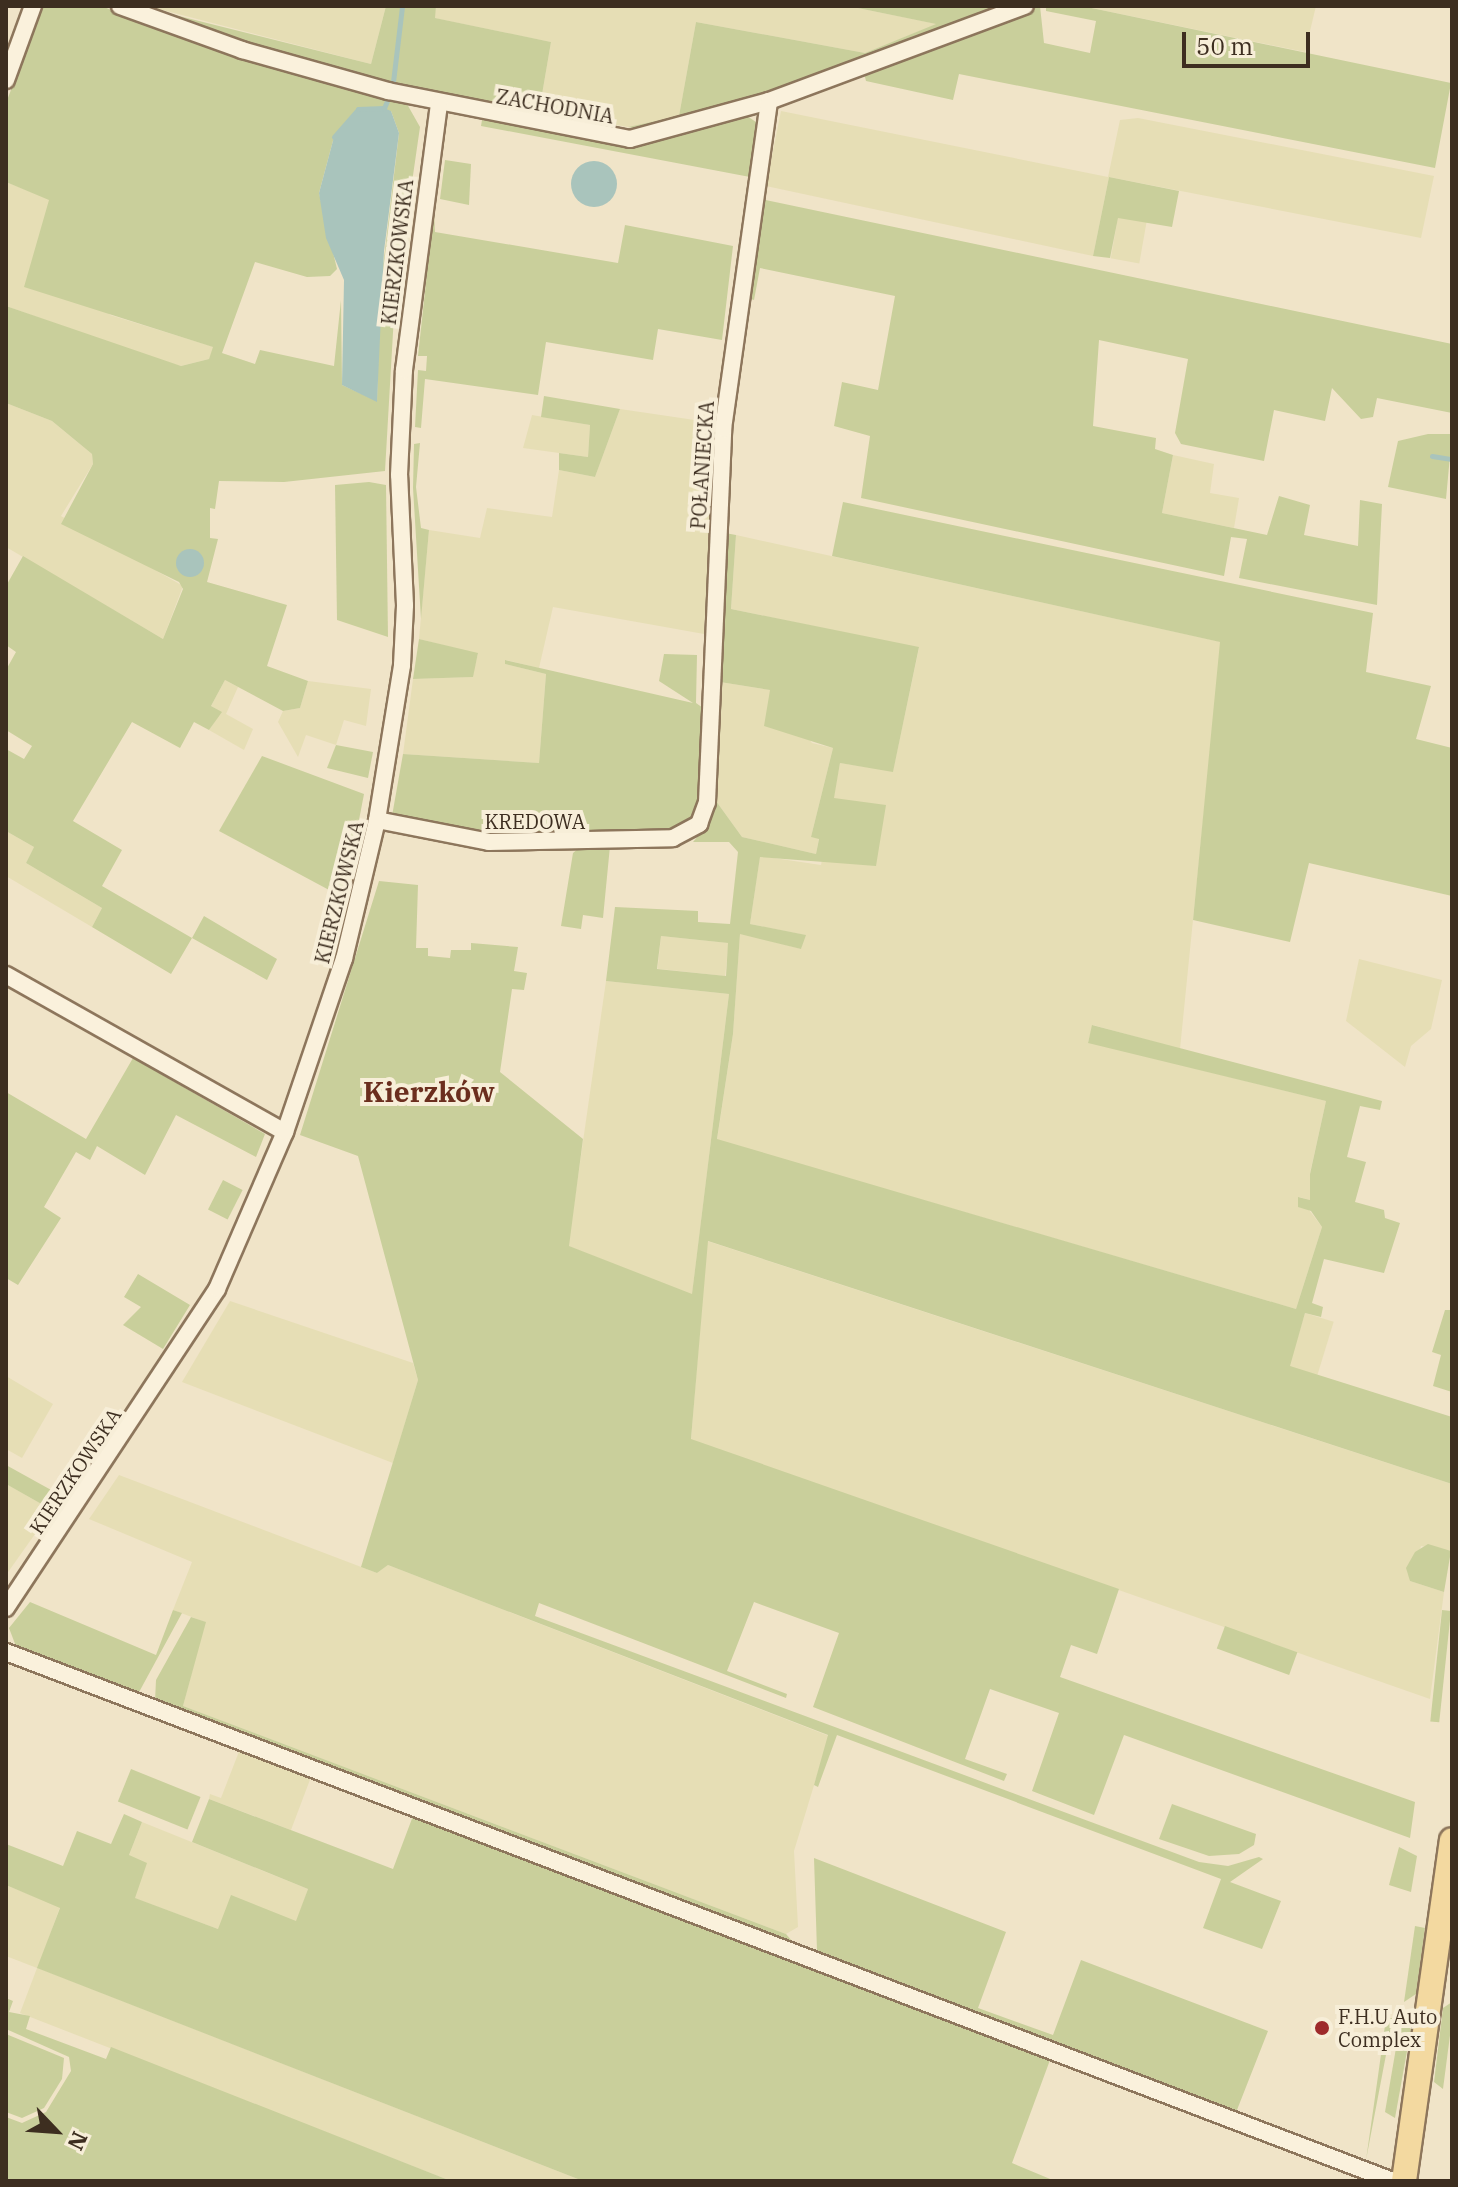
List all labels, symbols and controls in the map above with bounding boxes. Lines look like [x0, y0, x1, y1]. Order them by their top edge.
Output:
scale bar [1186, 16, 1314, 66]
text: 50 m [1196, 30, 1253, 62]
street label: ZACHODNIA [494, 84, 616, 128]
street label: KIERZKOWSKA [376, 178, 418, 326]
street label: POŁANIECKA [686, 400, 718, 530]
street label: KREDOWA [484, 809, 586, 833]
street label: KIERZKOWSKA [310, 818, 368, 966]
district label: Kierzków [363, 1075, 495, 1109]
street label: KIERZKOWSKA [24, 1404, 126, 1538]
place label: F.H.U Auto Complex [1338, 2004, 1437, 2051]
marker: F.H.U Auto Complex [1313, 2019, 1331, 2037]
north arrow [16, 2091, 96, 2171]
text: N [61, 2127, 95, 2155]

